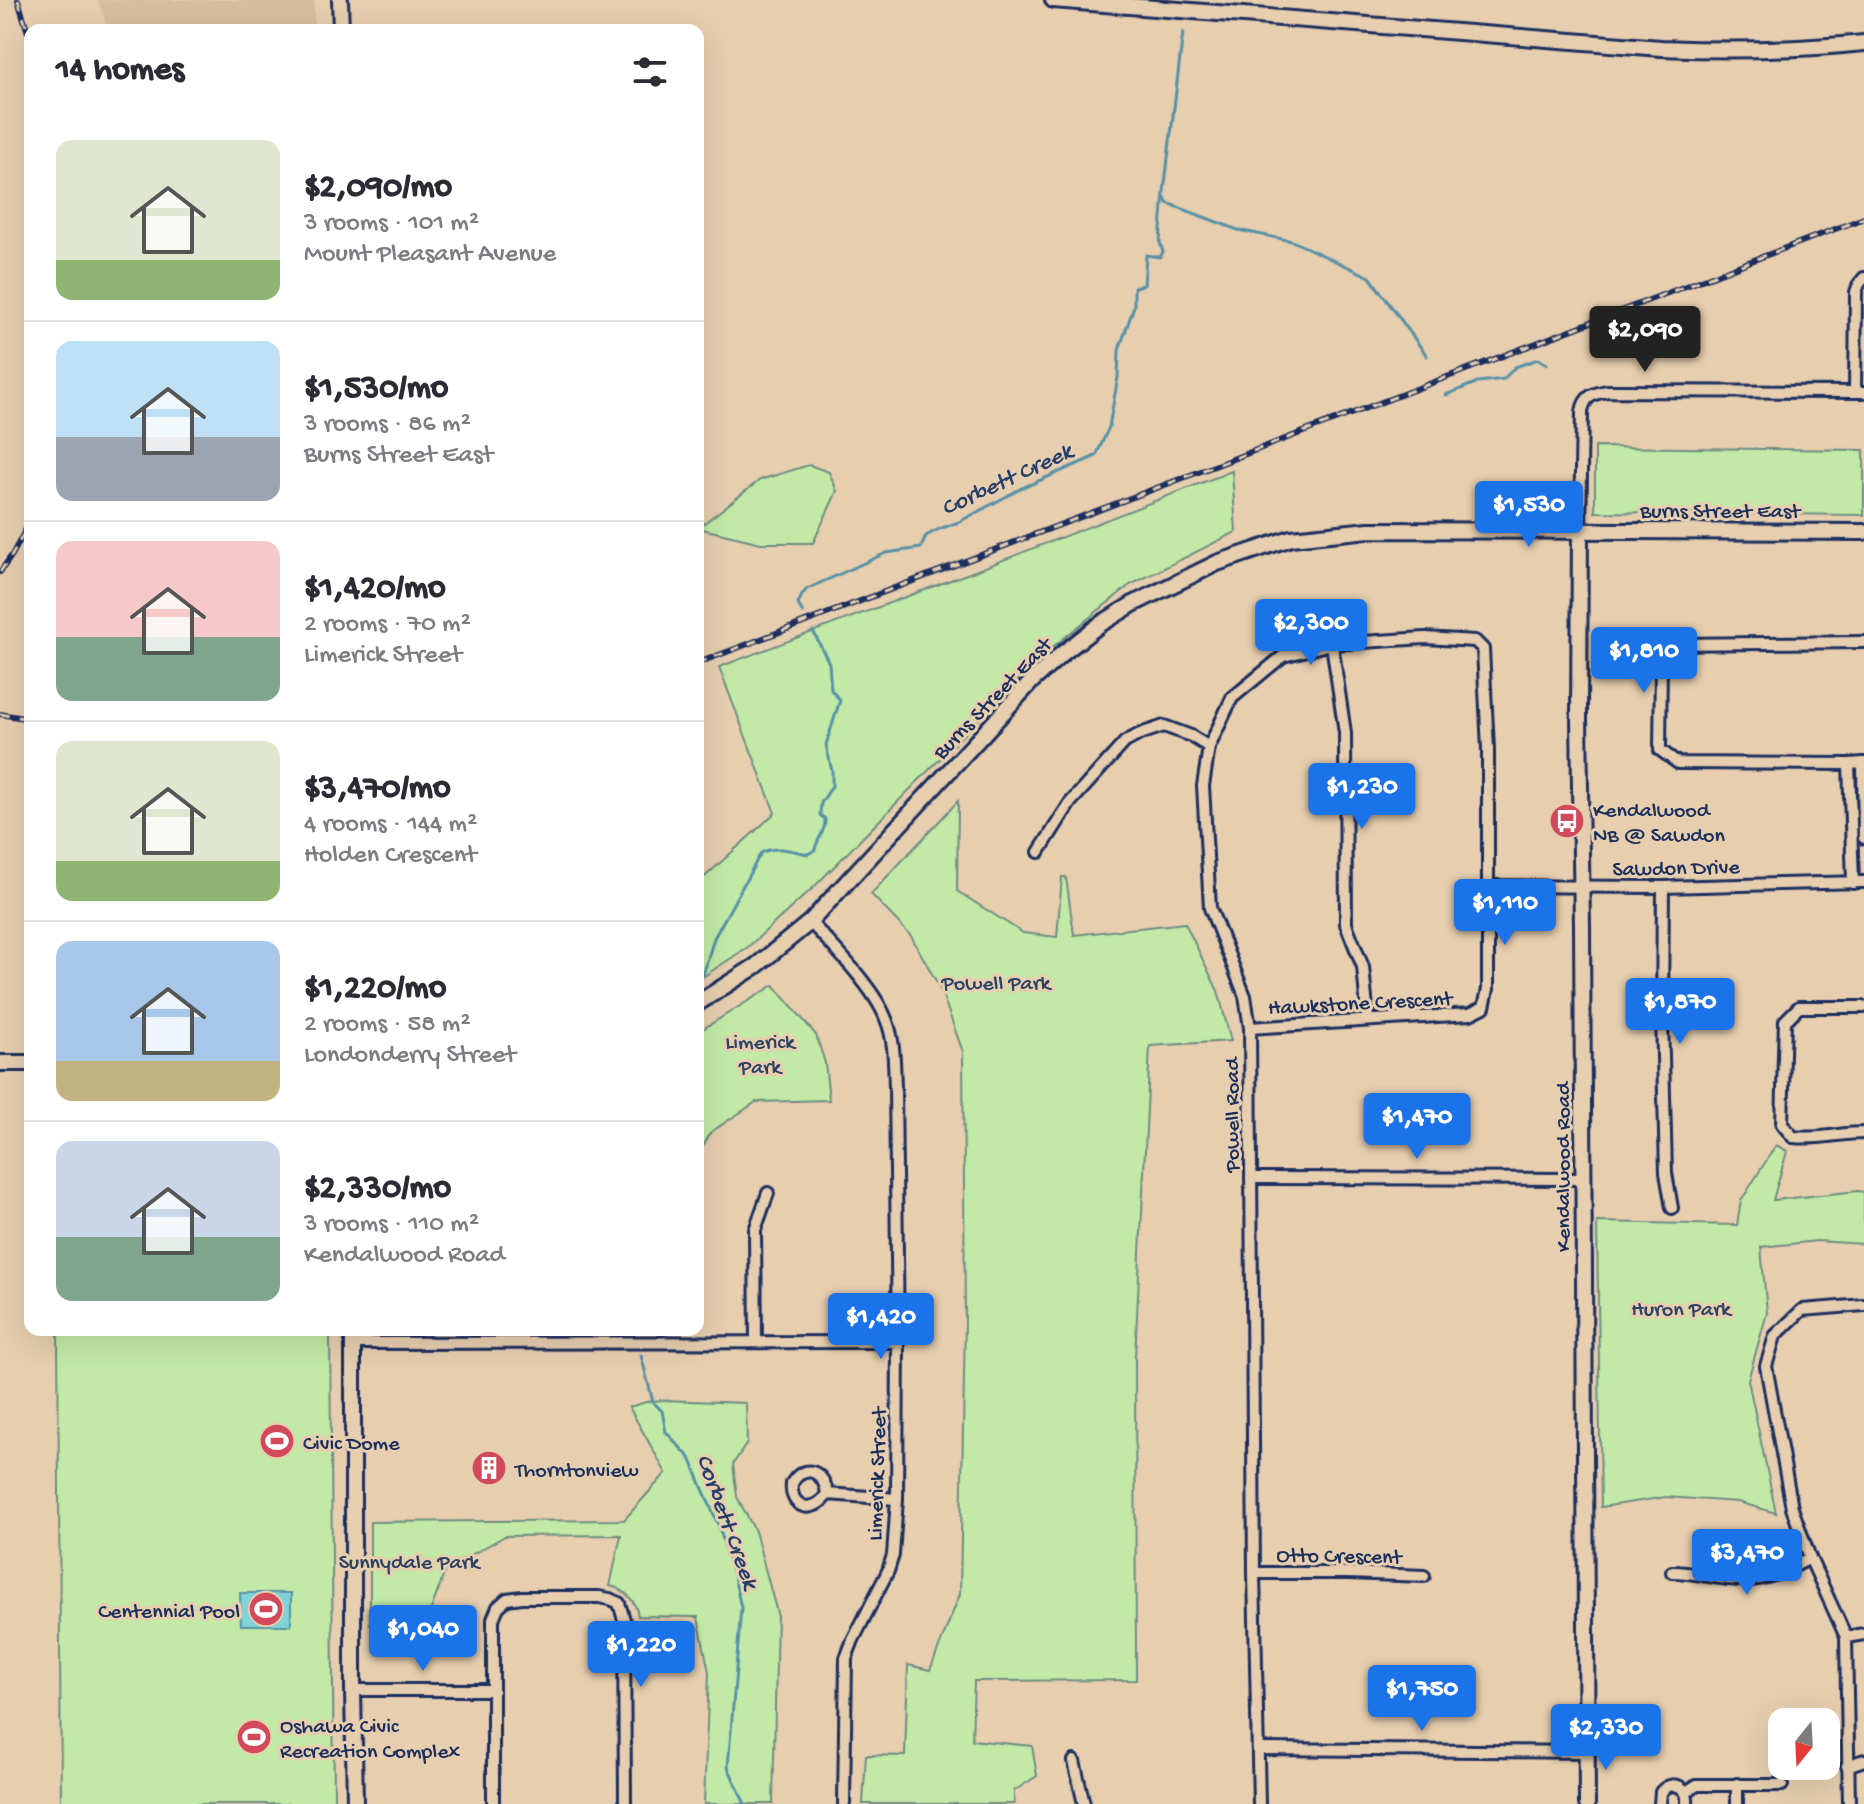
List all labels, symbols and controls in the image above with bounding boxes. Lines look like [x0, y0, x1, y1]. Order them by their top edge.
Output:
icon: filters [628, 50, 672, 94]
text: 14 homes [56, 52, 184, 92]
text: $2,090/mo [304, 169, 452, 209]
icon: home [120, 172, 216, 268]
text: 3 rooms · 101 m² [304, 209, 479, 240]
text: Mount Pleasant Avenue [304, 240, 556, 271]
pin: $2,090 [1580, 306, 1710, 374]
text: $2,090 [1607, 316, 1683, 347]
text: $1,530/mo [304, 370, 448, 410]
icon: home [120, 373, 216, 469]
text: 3 rooms · 86 m² [304, 410, 471, 441]
water label: Corbett Creek [937, 437, 1080, 524]
text: Burns Street East [304, 441, 493, 472]
pin: $1,530 [1464, 481, 1594, 549]
text: $1,530 [1493, 491, 1565, 522]
street label: Burns Street East [1639, 500, 1802, 526]
text: $1,420/mo [304, 570, 446, 610]
icon: home [120, 573, 216, 669]
pin: $2,300 [1246, 599, 1376, 667]
text: $2,300 [1273, 609, 1349, 640]
text: 2 rooms · 70 m² [304, 610, 471, 641]
pin: $1,810 [1579, 627, 1709, 695]
street label: Burns Street East [928, 632, 1060, 767]
text: $1,810 [1609, 637, 1679, 668]
text: Limerick Street [304, 641, 462, 672]
pin: $1,230 [1297, 763, 1427, 831]
text: $3,470/mo [304, 770, 451, 810]
icon: home [120, 773, 216, 869]
text: $1,230 [1326, 773, 1398, 804]
place label: Kendalwood NB @ Sawdon [1593, 799, 1726, 850]
bus stop icon: Kendalwood NB @ Sawdon [1548, 802, 1586, 840]
text: 4 rooms · 144 m² [304, 810, 477, 841]
text: Holden Crescent [304, 841, 477, 872]
street label: Sawdon Drive [1612, 856, 1741, 884]
pin: $1,110 [1440, 879, 1570, 947]
text: $1,110 [1472, 889, 1538, 920]
text: $1,220/mo [304, 970, 446, 1010]
park label: Powell Park [941, 972, 1053, 998]
icon: home [120, 973, 216, 1069]
pin: $1,870 [1615, 978, 1745, 1046]
street label: Hawkstone Crescent [1267, 987, 1455, 1023]
text: $1,870 [1644, 988, 1716, 1019]
text: 2 rooms · 58 m² [304, 1010, 470, 1041]
park label: Limerick Park [725, 1031, 797, 1082]
text: Londonderry Street [304, 1041, 516, 1072]
street label: Powell Road [1221, 1055, 1247, 1173]
street label: Kendalwood Road [1552, 1080, 1578, 1252]
pin: $1,470 [1352, 1093, 1482, 1161]
text: $1,470 [1382, 1103, 1452, 1134]
text: $2,330/mo [304, 1170, 451, 1210]
icon: home [120, 1173, 216, 1269]
text: 3 rooms · 110 m² [304, 1210, 479, 1241]
text: Kendalwood Road [304, 1241, 505, 1272]
pin: $1,420 [816, 1293, 946, 1361]
park label: Huron Park [1631, 1298, 1733, 1324]
text: $1,420 [846, 1303, 916, 1334]
street label: Limerick Street [864, 1405, 894, 1541]
sports icon: Civic Dome [258, 1422, 296, 1460]
place label: Civic Dome [303, 1432, 400, 1458]
building icon: Thorntonview [470, 1449, 508, 1487]
water label: Corbett Creek [688, 1451, 764, 1596]
place label: Thorntonview [513, 1459, 639, 1485]
pin: $3,470 [1682, 1529, 1812, 1597]
text: $3,470 [1710, 1539, 1784, 1570]
street label: Otto Crescent [1276, 1544, 1404, 1572]
park label: Sunnydale Park [339, 1551, 482, 1577]
sports icon: Centennial Pool [247, 1590, 285, 1628]
place label: Centennial Pool [98, 1600, 240, 1626]
pin: $1,040 [358, 1605, 488, 1673]
text: $1,040 [387, 1615, 459, 1646]
pin: $1,220 [576, 1621, 706, 1689]
text: $1,220 [606, 1631, 676, 1662]
pin: $1,750 [1357, 1665, 1487, 1733]
text: $1,750 [1386, 1675, 1458, 1706]
pin: $2,330 [1541, 1704, 1671, 1772]
north arrow [1768, 1708, 1840, 1780]
map controls [1768, 1708, 1840, 1780]
text: $2,330 [1569, 1714, 1643, 1745]
place label: Oshawa Civic Recreation Complex [280, 1715, 461, 1766]
sports icon: Oshawa Civic Recreation Complex [235, 1718, 273, 1756]

